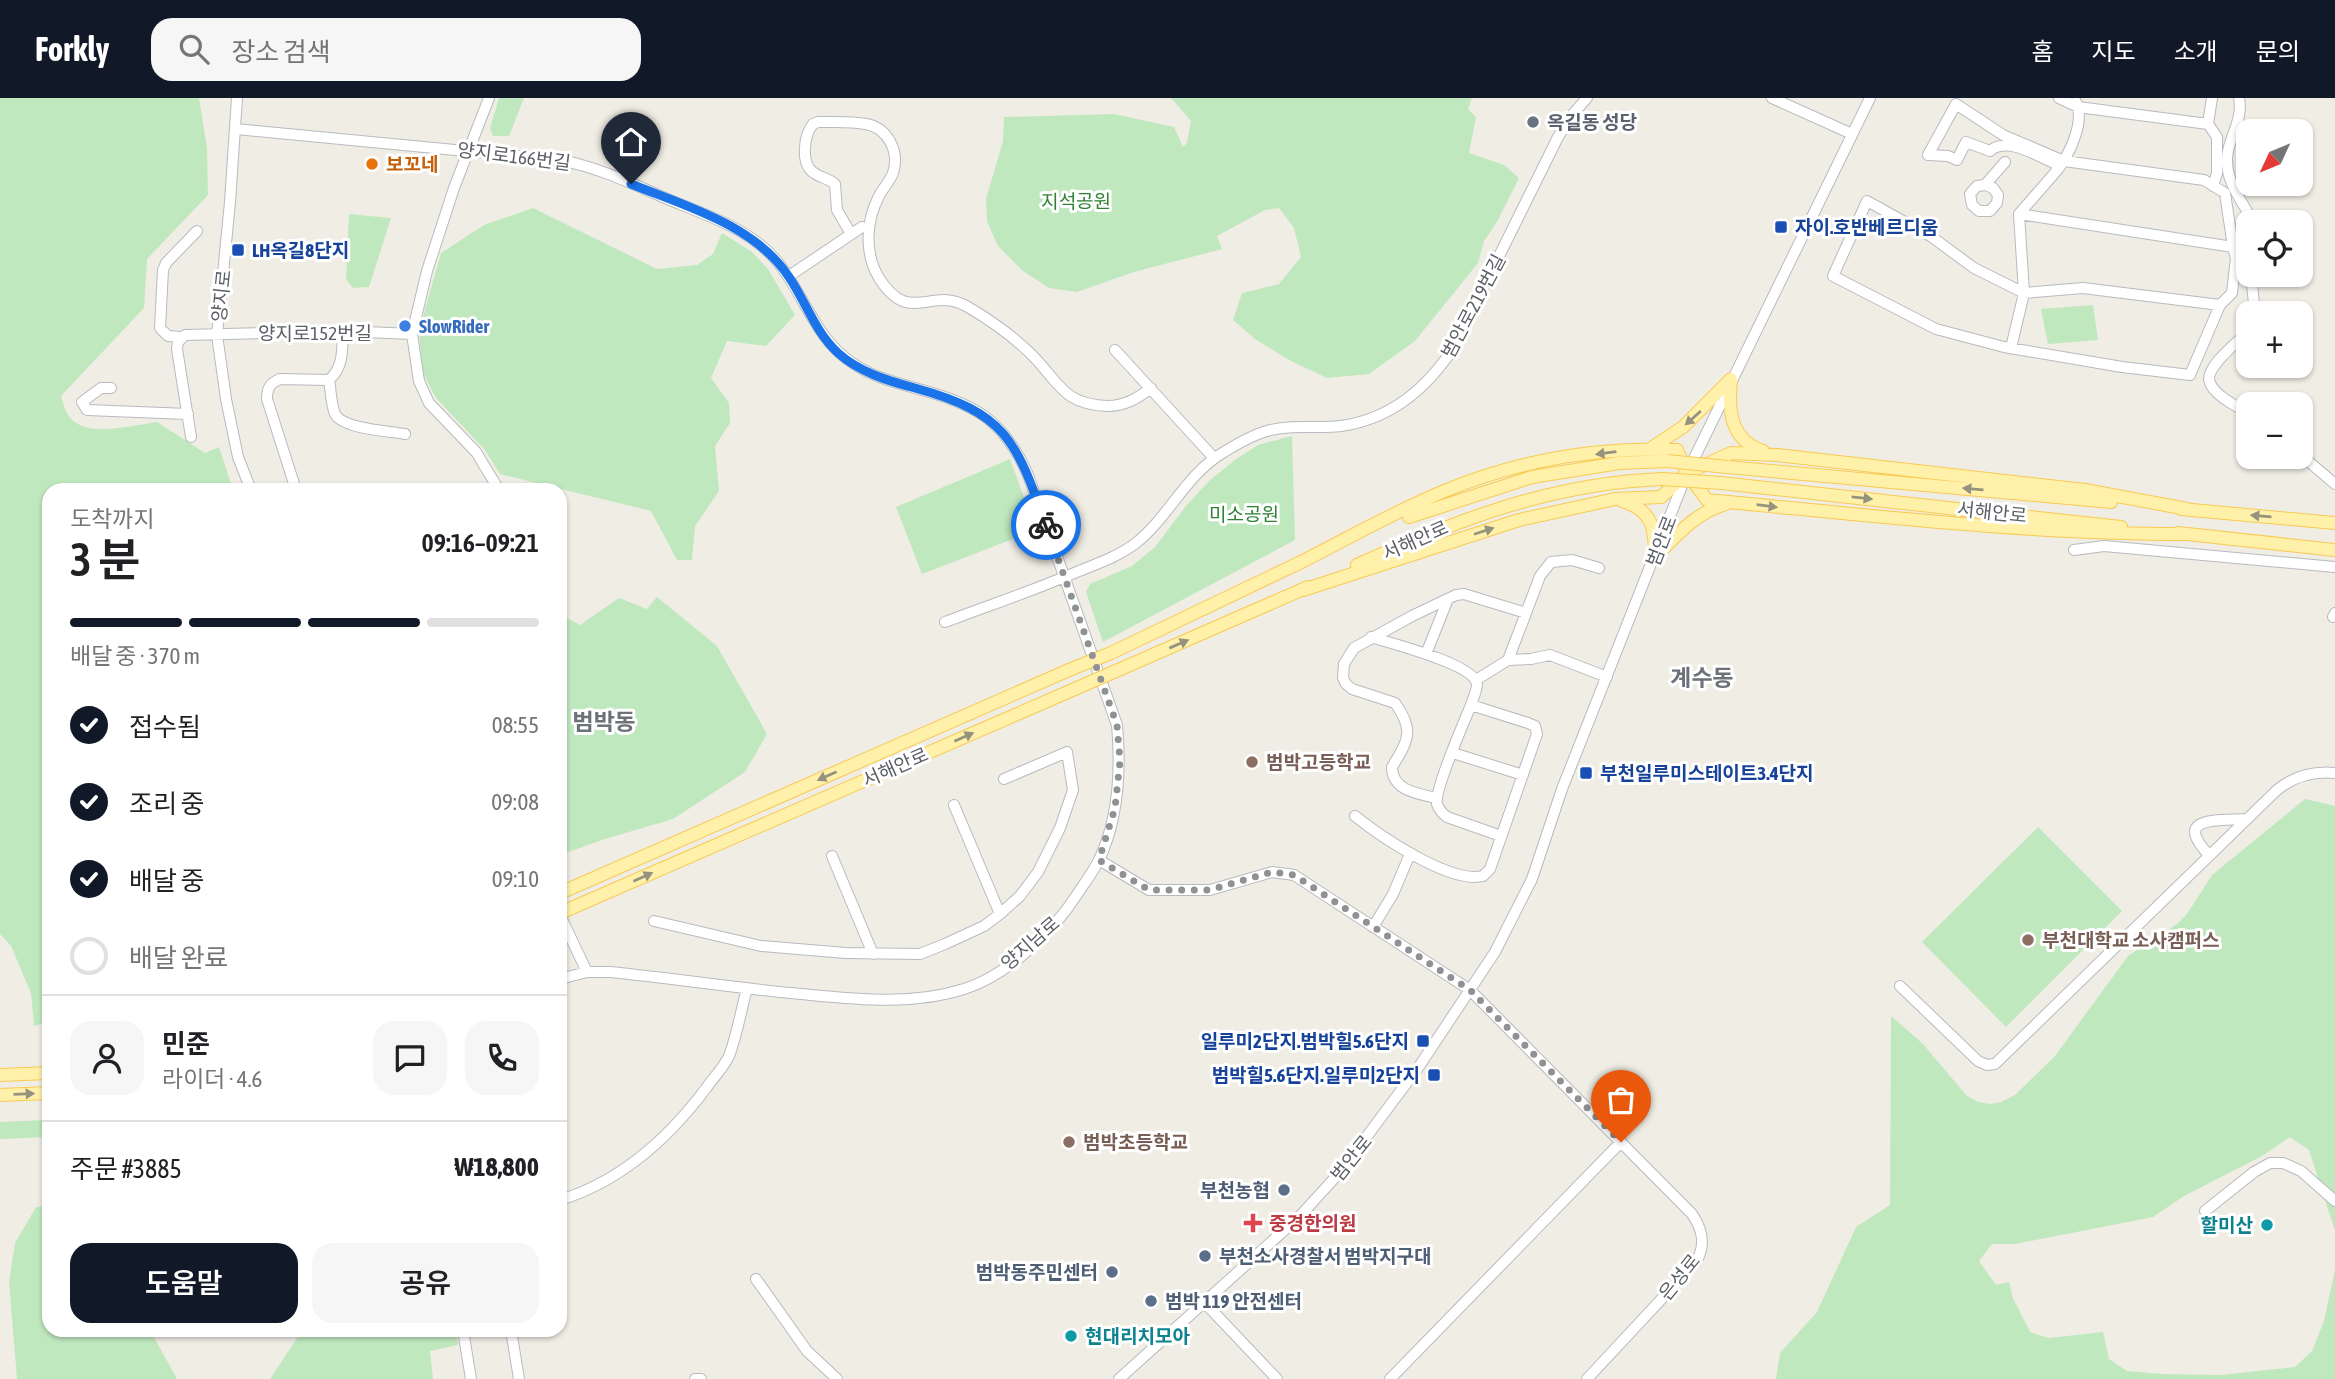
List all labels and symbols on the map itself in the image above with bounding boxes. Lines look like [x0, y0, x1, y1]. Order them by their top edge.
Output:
place label: 옥길동 성당 [1547, 111, 1638, 133]
pin [601, 112, 661, 184]
marker: 옥길동 성당 [1525, 114, 1541, 130]
north arrow [2236, 119, 2314, 196]
street label: 양지로166번길 [456, 138, 572, 174]
place label: 보꼬네 [386, 153, 438, 175]
marker: 보꼬네 [364, 156, 380, 172]
park label: 지석공원 [1041, 190, 1111, 212]
place label: 자이.호반베르디움 [1795, 216, 1938, 238]
marker: 자이.호반베르디움 [1773, 219, 1789, 235]
place label: LH옥길8단지 [252, 239, 349, 261]
marker: LH옥길8단지 [230, 242, 246, 258]
street label: 범안로219번길 [1436, 250, 1510, 362]
street label: 양지로 [207, 269, 235, 323]
place label: SlowRider [419, 315, 489, 337]
marker: SlowRider [397, 318, 413, 334]
street label: 양지로152번길 [258, 322, 372, 344]
one-way arrow [1684, 410, 1702, 426]
one-way arrow [1594, 447, 1616, 458]
one-way arrow [1962, 483, 1984, 494]
courier [1011, 490, 1081, 560]
one-way arrow [1852, 493, 1874, 504]
street label: 서해안로 [1956, 497, 2028, 527]
one-way arrow [1756, 501, 1778, 512]
park label: 미소공원 [1209, 503, 1279, 525]
one-way arrow [2250, 510, 2272, 521]
street label: 범안로 [1641, 513, 1681, 569]
street label: 서해안로 [1379, 516, 1451, 564]
one-way arrow [1474, 525, 1495, 536]
one-way arrow [1168, 638, 1189, 649]
district label: 계수동 [1670, 665, 1734, 691]
district label: 범박동 [572, 709, 636, 735]
one-way arrow [954, 731, 974, 743]
street label: 서해안로 [859, 743, 931, 791]
place label: 범박고등학교 [1266, 751, 1371, 773]
marker: 범박고등학교 [1244, 754, 1260, 770]
place label: 부천일루미스테이트3.4단지 [1600, 762, 1814, 784]
marker: 부천일루미스테이트3.4단지 [1578, 765, 1594, 781]
one-way arrow [817, 771, 838, 782]
one-way arrow [633, 871, 653, 883]
street label: 양지남로 [996, 912, 1064, 974]
place label: 부천대학교 소사캠퍼스 [2042, 929, 2219, 951]
marker: 부천대학교 소사캠퍼스 [2020, 932, 2036, 948]
place label: 일루미2단지.범박힐5.6단지 [1201, 1030, 1409, 1052]
marker: 일루미2단지.범박힐5.6단지 [1415, 1033, 1431, 1049]
place label: 범박힐5.6단지.일루미2단지 [1212, 1064, 1420, 1086]
marker: 범박힐5.6단지.일루미2단지 [1426, 1067, 1442, 1083]
pin [1591, 1070, 1651, 1142]
one-way arrow [14, 1089, 36, 1100]
place label: 범박초등학교 [1083, 1131, 1188, 1153]
street label: 범안로 [1326, 1131, 1376, 1185]
marker: 범박초등학교 [1061, 1134, 1077, 1150]
place label: 부천농협 [1200, 1179, 1270, 1201]
marker: 부천농협 [1276, 1182, 1292, 1198]
place label: 중경한의원 [1269, 1212, 1356, 1234]
marker: 중경한의원 [1243, 1213, 1263, 1233]
place label: 할미산 [2201, 1214, 2254, 1236]
marker: 할미산 [2259, 1217, 2275, 1233]
place label: 부천소사경찰서 범박지구대 [1219, 1245, 1431, 1267]
marker: 부천소사경찰서 범박지구대 [1197, 1248, 1213, 1264]
street label: 은성로 [1654, 1250, 1704, 1304]
place label: 범박동주민센터 [976, 1261, 1098, 1283]
marker: 범박동주민센터 [1104, 1264, 1120, 1280]
place label: 범박 119 안전센터 [1165, 1290, 1302, 1312]
marker: 범박 119 안전센터 [1143, 1293, 1159, 1309]
place label: 현대리치모아 [1085, 1325, 1190, 1347]
marker: 현대리치모아 [1063, 1328, 1079, 1344]

